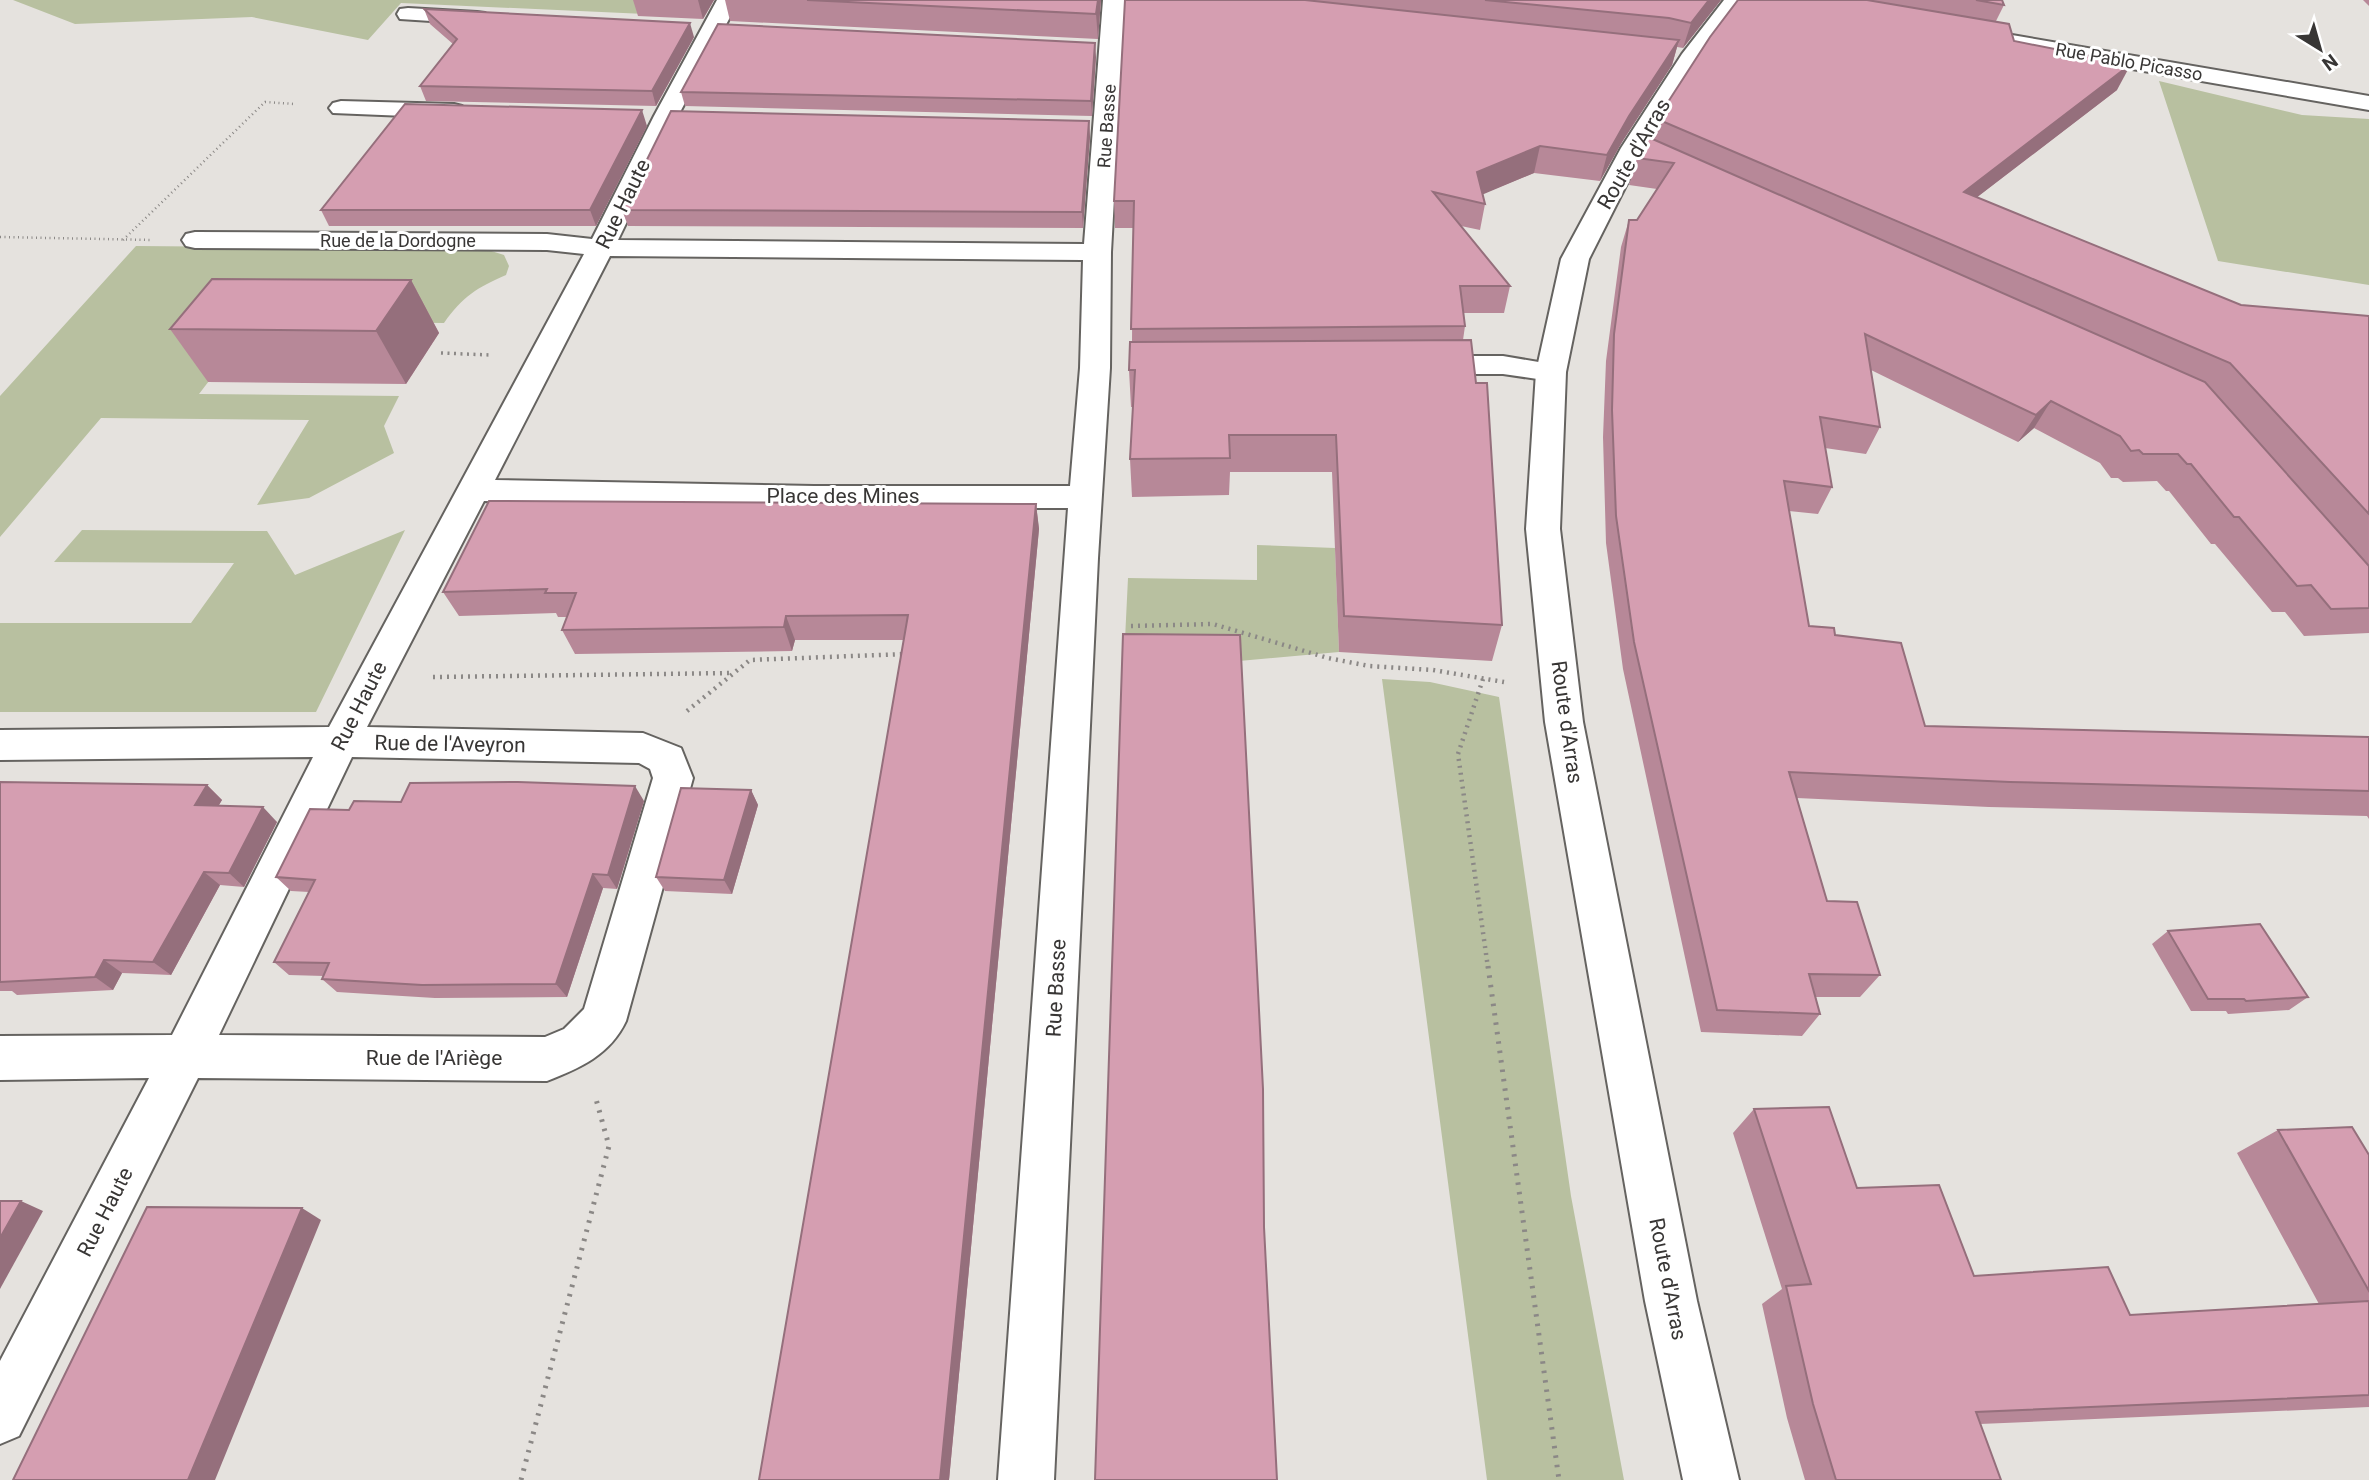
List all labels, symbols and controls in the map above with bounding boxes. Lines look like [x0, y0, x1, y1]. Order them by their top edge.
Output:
north arrow [2285, 14, 2355, 84]
street label: Rue Pablo Picasso [2054, 38, 2204, 85]
text: N [2318, 49, 2342, 75]
street label: Rue Basse [1093, 83, 1120, 169]
street label: Route d'Arras [1593, 94, 1675, 214]
street label: Rue Haute [591, 155, 655, 253]
street label: Rue de la Dordogne [320, 230, 476, 251]
street label: Place des Mines [766, 484, 920, 508]
street label: Rue Haute [326, 657, 392, 755]
street label: Route d'Arras [1547, 659, 1587, 785]
street label: Rue de l'Aveyron [374, 731, 526, 757]
street label: Rue Basse [1041, 938, 1071, 1038]
street label: Rue de l'Ariège [366, 1046, 502, 1070]
street label: Rue Haute [72, 1163, 138, 1261]
street label: Route d'Arras [1644, 1216, 1692, 1342]

